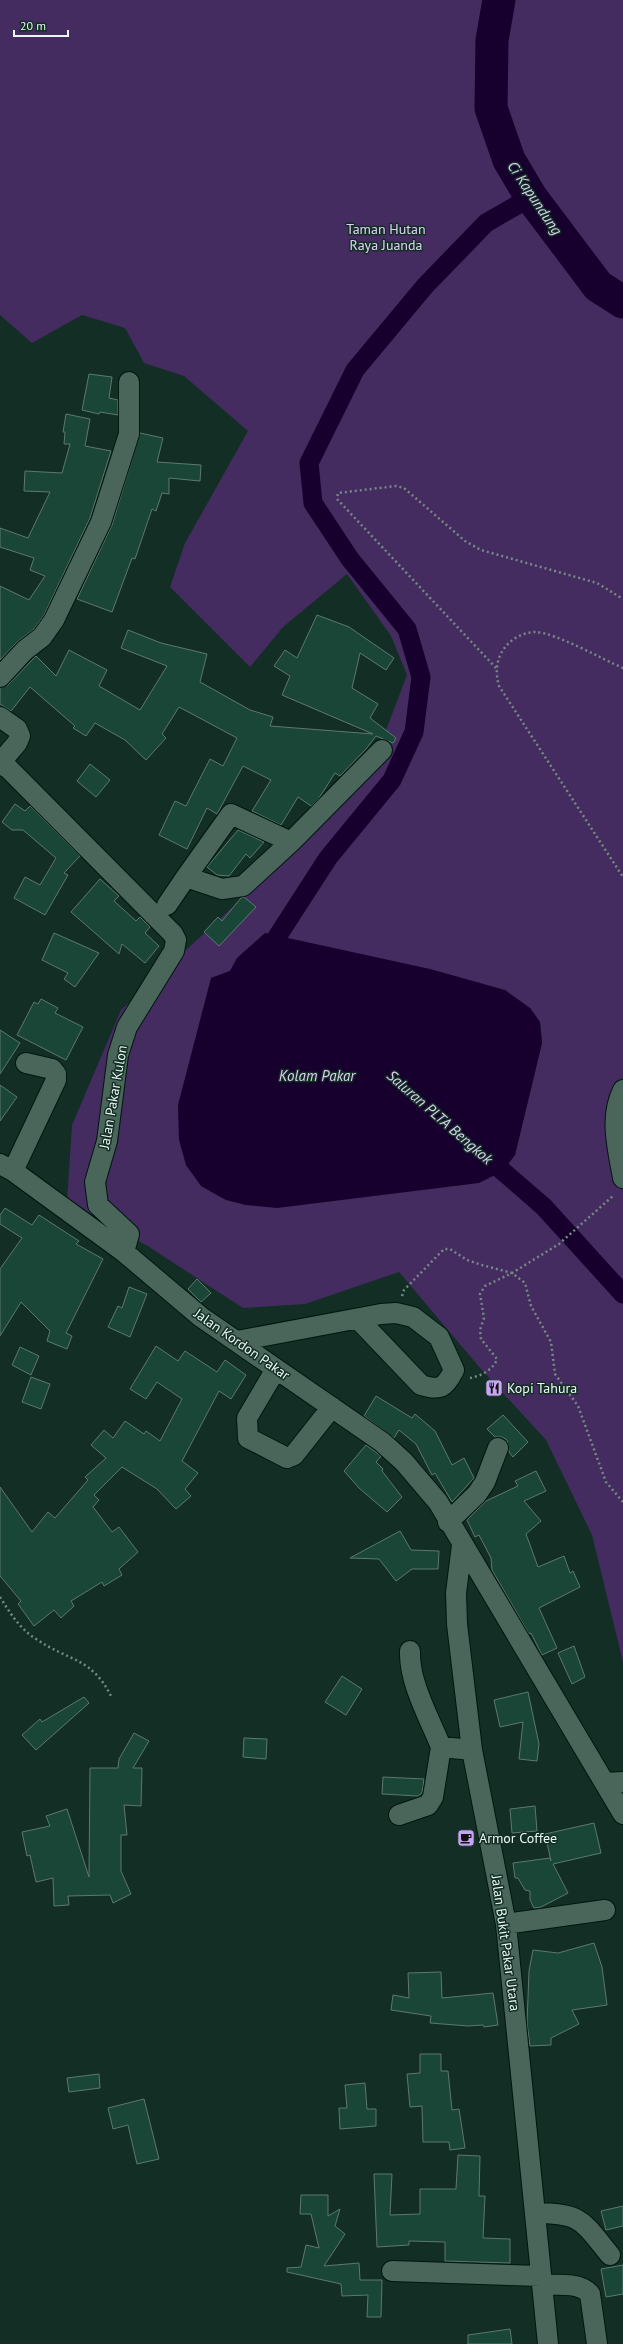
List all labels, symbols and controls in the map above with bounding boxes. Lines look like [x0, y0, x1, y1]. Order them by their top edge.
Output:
scale bar [14, 12, 68, 38]
text: 20 m [20, 18, 46, 33]
water label: Ci Kapundung [503, 157, 567, 239]
park label: Taman Hutan Raya Juanda [346, 220, 426, 254]
street label: Jalan Pakar Kulon [95, 1044, 131, 1151]
water label: Kolam Pakar [279, 1066, 356, 1085]
water label: Saluran PLTA Bengkok [383, 1066, 498, 1169]
street label: Jalan Kordon Pakar [190, 1304, 294, 1384]
restaurant icon: Kopi Tahura [484, 1378, 504, 1398]
place label: Kopi Tahura [507, 1379, 577, 1397]
cafe icon: Armor Coffee [456, 1828, 476, 1848]
place label: Armor Coffee [479, 1829, 557, 1847]
street label: Jalan Bukit Pakar Utara [487, 1873, 524, 2012]

